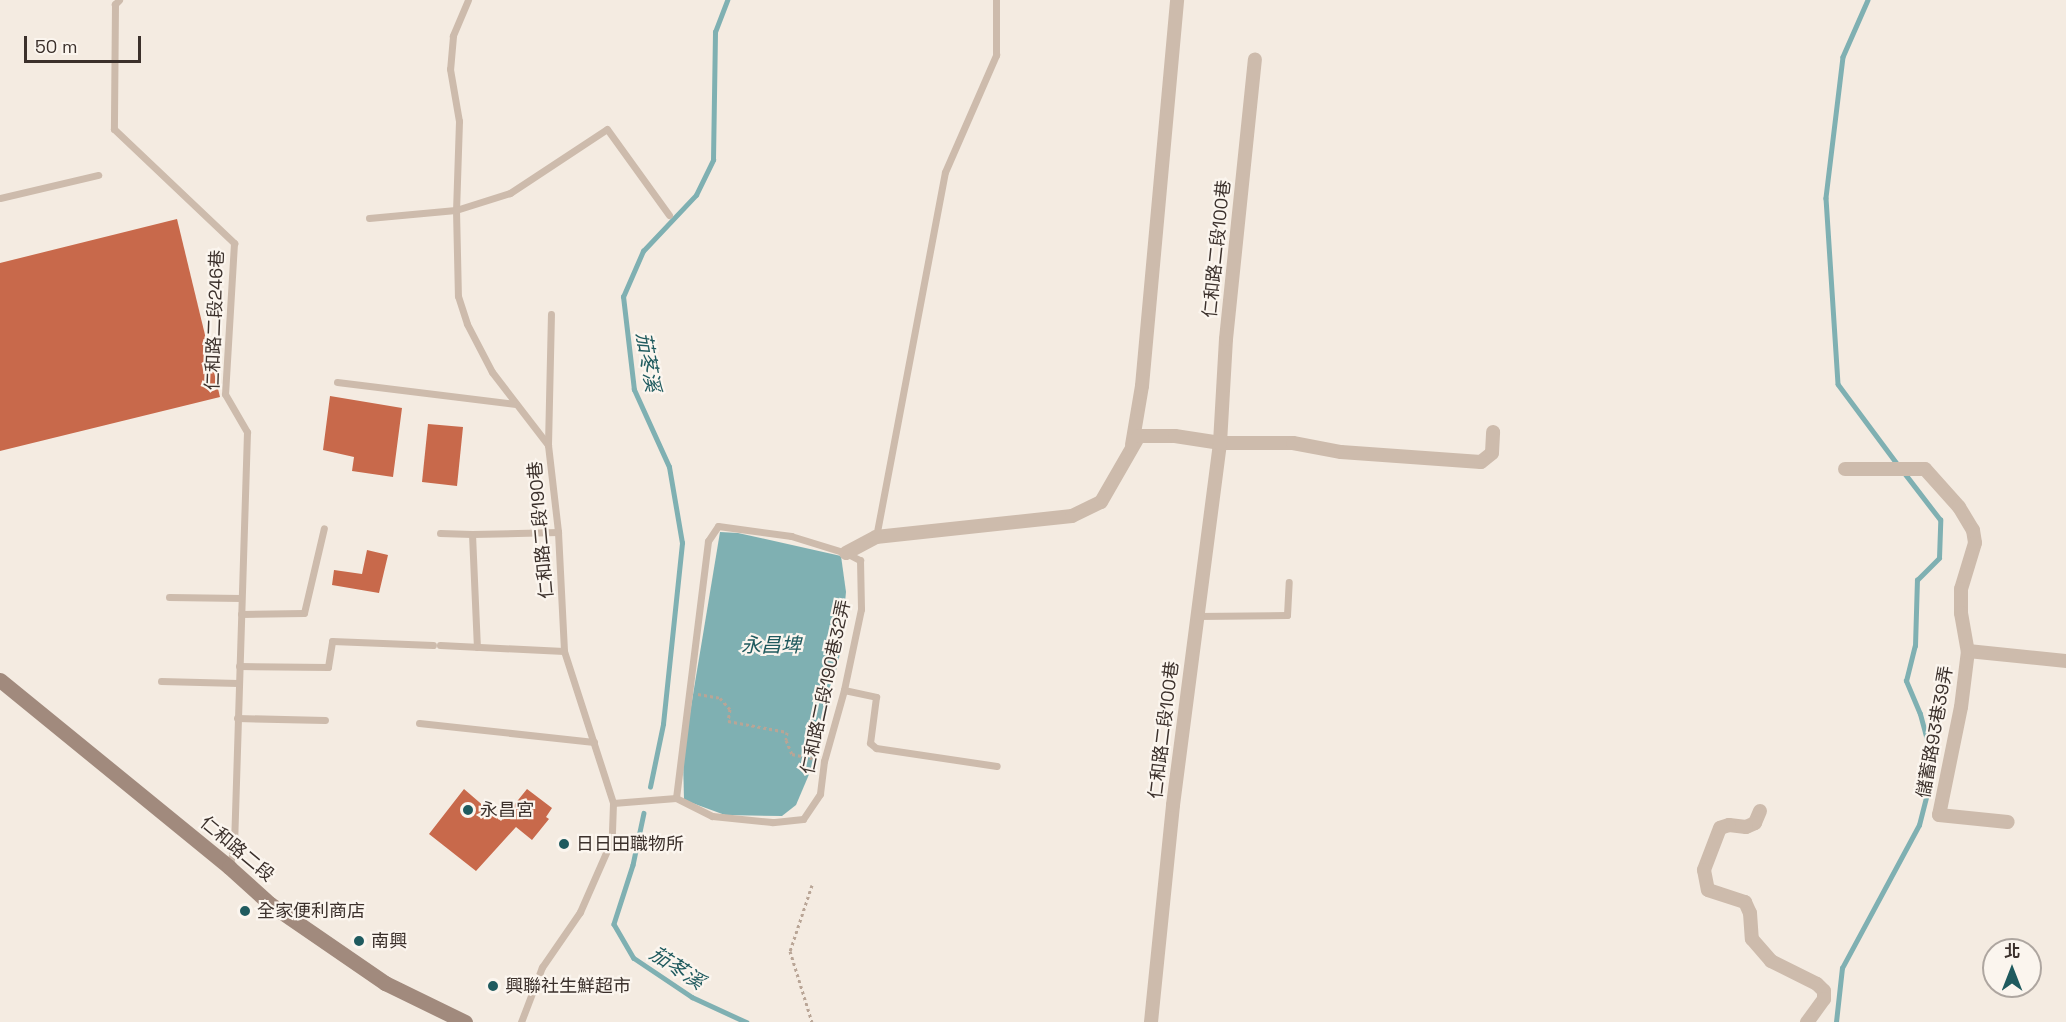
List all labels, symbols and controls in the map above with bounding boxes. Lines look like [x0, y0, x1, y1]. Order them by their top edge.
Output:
scale bar [27, 24, 144, 62]
text: 50 m [35, 35, 77, 58]
street label: 仁和路二段100巷 [1199, 179, 1235, 319]
street label: 仁和路二段246巷 [202, 249, 228, 391]
water label: 茄苳溪 [631, 330, 665, 394]
street label: 仁和路二段190巷 [524, 460, 558, 600]
street label: 仁和路二段190巷32弄 [797, 598, 855, 776]
water label: 永昌埤 [741, 633, 801, 657]
street label: 仁和路二段100巷 [1145, 660, 1183, 800]
street label: 儲蓄路93巷39弄 [1913, 664, 1957, 800]
place label: 永昌宮 [480, 799, 534, 821]
marker: 永昌宮 [461, 803, 475, 817]
street label: 仁和路二段 [196, 812, 278, 886]
place label: 日日田職物所 [576, 833, 684, 855]
marker: 日日田職物所 [557, 837, 571, 851]
place label: 全家便利商店 [257, 900, 365, 922]
marker: 全家便利商店 [238, 904, 252, 918]
place label: 南興 [371, 930, 407, 952]
marker: 南興 [352, 934, 366, 948]
north arrow [1982, 938, 2042, 998]
text: 北 [2004, 941, 2020, 962]
water label: 茄苳溪 [645, 942, 709, 994]
place label: 興聯社生鮮超市 [505, 975, 631, 997]
marker: 興聯社生鮮超市 [486, 979, 500, 993]

